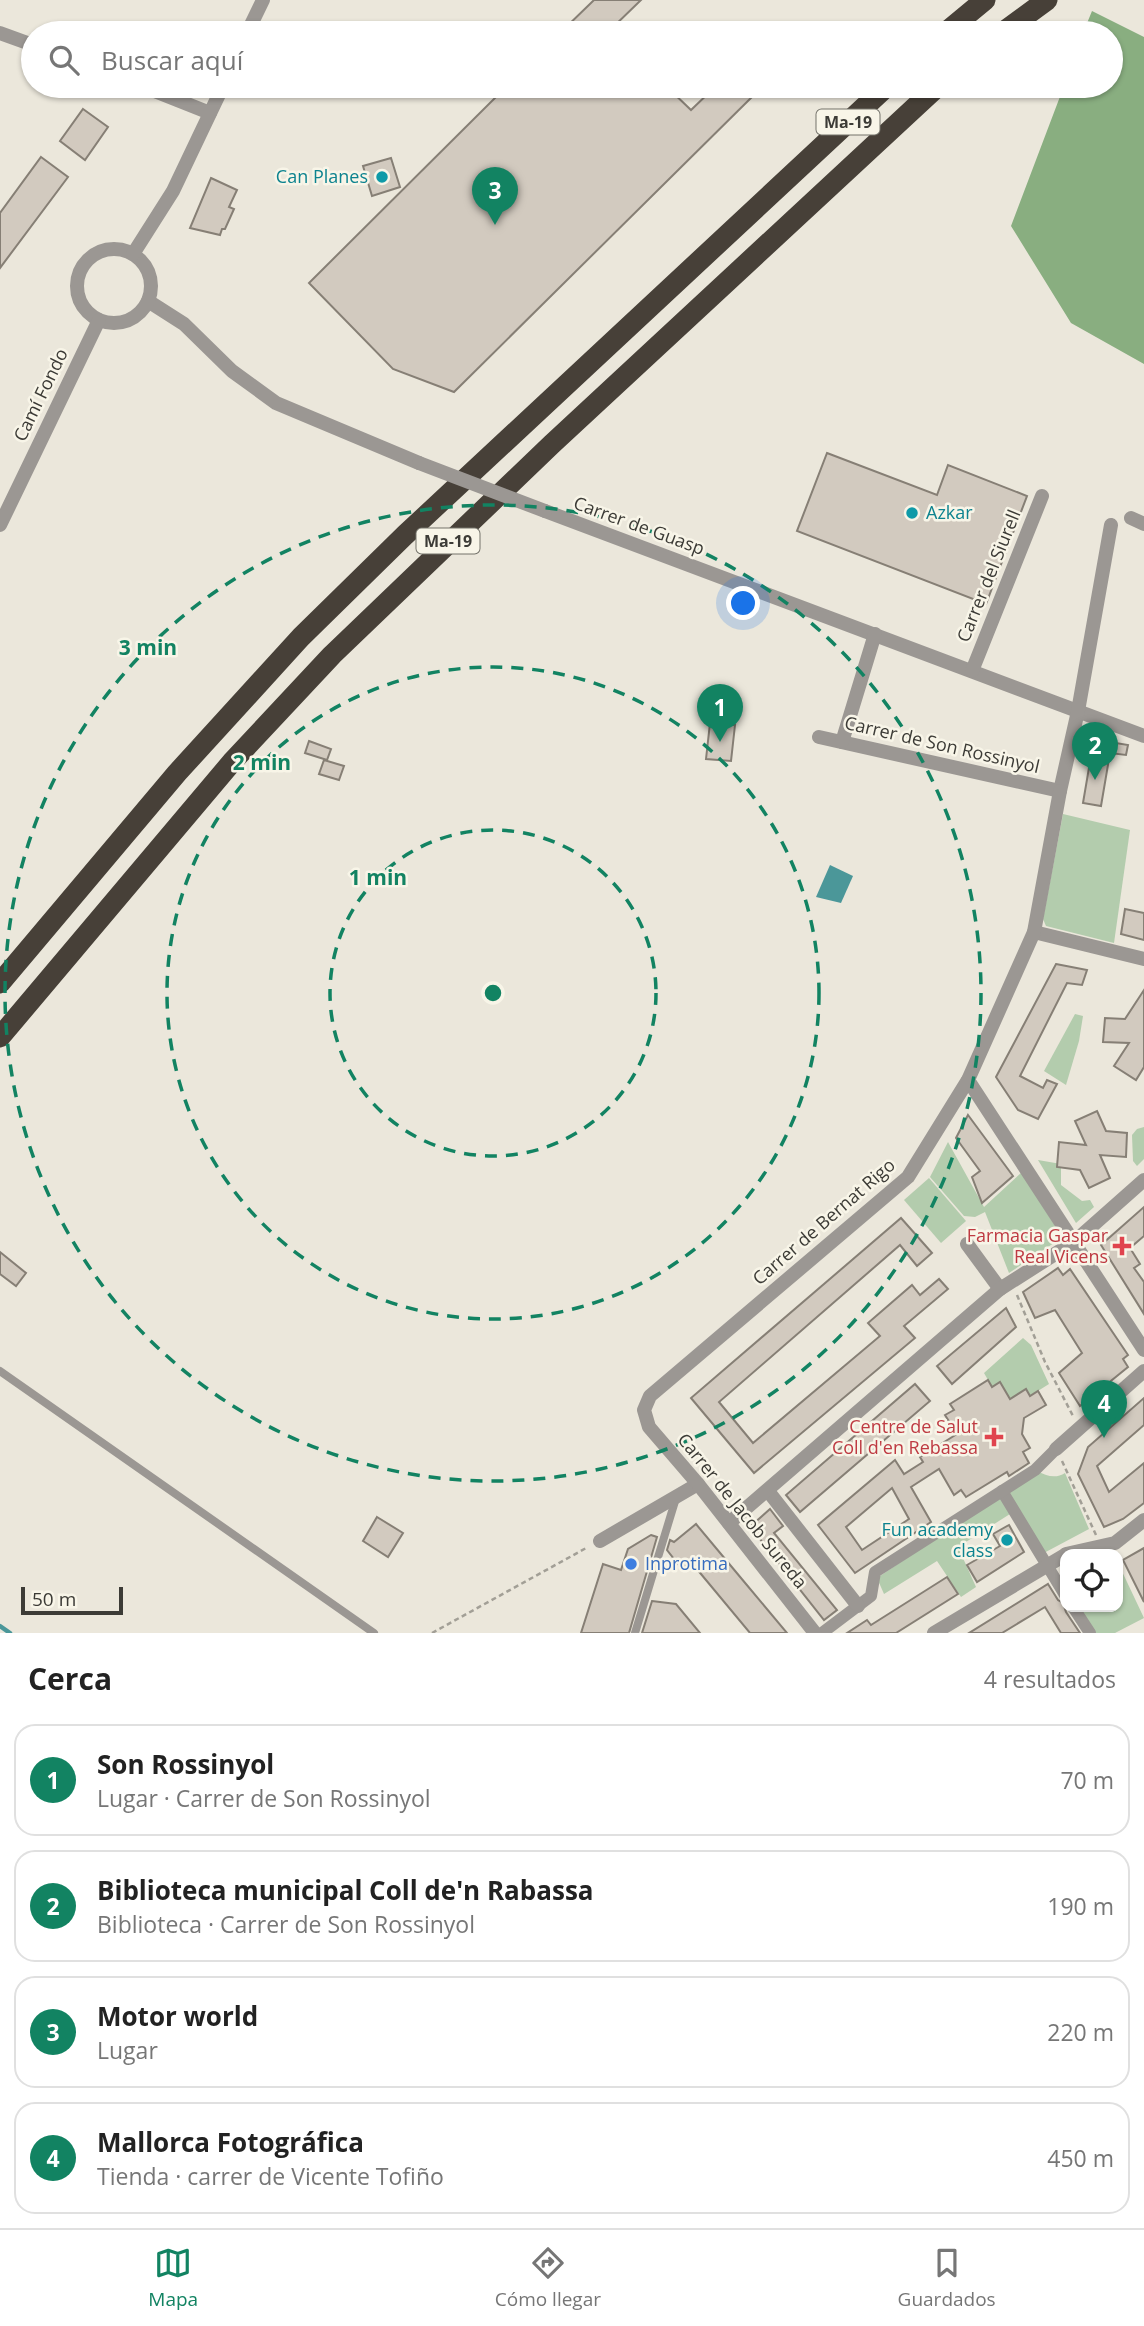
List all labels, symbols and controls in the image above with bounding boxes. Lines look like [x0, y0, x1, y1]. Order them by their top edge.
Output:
search box [21, 21, 1123, 98]
icon: search [45, 41, 83, 79]
text: Buscar aquí [101, 42, 243, 78]
road number: Ma-19 [816, 110, 880, 134]
place label: Can Planes [276, 164, 368, 188]
pin: 3 [472, 167, 518, 225]
marker: Can Planes [374, 169, 390, 185]
street label: Camí Fondo [7, 344, 73, 445]
street label: Carrer de Guasp [571, 490, 708, 560]
place label: Azkar [926, 500, 973, 524]
marker: Azkar [904, 505, 920, 521]
street label: Carrer del Siurell [951, 506, 1026, 645]
road number: Ma-19 [416, 528, 480, 554]
your location [726, 586, 760, 620]
text: 3 min [119, 633, 177, 661]
pin: 1 [697, 684, 743, 742]
street label: Carrer de Son Rossinyol [842, 710, 1042, 778]
pin: 2 [1072, 722, 1118, 780]
text: 2 min [233, 748, 291, 776]
text: 1 min [349, 863, 407, 891]
centre of rings [481, 981, 505, 1005]
street label: Carrer de Bernat Rigo [747, 1153, 900, 1290]
place label: Farmacia Gaspar Real Vicens [967, 1223, 1109, 1268]
marker: Farmacia Gaspar Real Vicens [1114, 1238, 1130, 1254]
pin: 4 [1081, 1380, 1127, 1438]
place label: Centre de Salut Coll d'en Rebassa [832, 1414, 978, 1459]
marker: Centre de Salut Coll d'en Rebassa [984, 1427, 1004, 1447]
street label: Carrer de Jacob Sureda [673, 1428, 813, 1593]
place label: Fun academy class [882, 1517, 994, 1562]
marker: Fun academy class [999, 1532, 1015, 1548]
map controls [1060, 1549, 1123, 1612]
button: locate [1060, 1549, 1123, 1612]
place label: Inprotima [645, 1551, 728, 1575]
marker: Inprotima [623, 1556, 639, 1572]
scale bar [21, 1584, 122, 1616]
text: 50 m [32, 1586, 76, 1612]
text: Cerca [28, 1658, 112, 1699]
text: 4 resultados [984, 1663, 1116, 1695]
text: Son Rossinyol [97, 1746, 274, 1782]
text: 1 [46, 1764, 60, 1796]
text: 70 m [1060, 1764, 1114, 1796]
text: Lugar · Carrer de Son Rossinyol [97, 1782, 431, 1814]
text: Biblioteca municipal Coll de'n Rabassa [97, 1872, 594, 1908]
text: 2 [46, 1890, 60, 1922]
text: 190 m [1047, 1890, 1114, 1922]
text: Biblioteca · Carrer de Son Rossinyol [97, 1908, 475, 1940]
text: Motor world [97, 1998, 258, 2034]
text: 3 [46, 2016, 60, 2048]
text: 220 m [1047, 2016, 1114, 2048]
text: Lugar [97, 2034, 158, 2066]
text: Mallorca Fotográfica [97, 2124, 364, 2160]
text: 4 [46, 2142, 60, 2174]
text: 450 m [1047, 2142, 1114, 2174]
text: Tienda · carrer de Vicente Tofiño [97, 2160, 444, 2192]
tab: Mapa [148, 2244, 198, 2312]
tab: Cómo llegar [495, 2244, 601, 2312]
tab: Guardados [898, 2244, 996, 2312]

